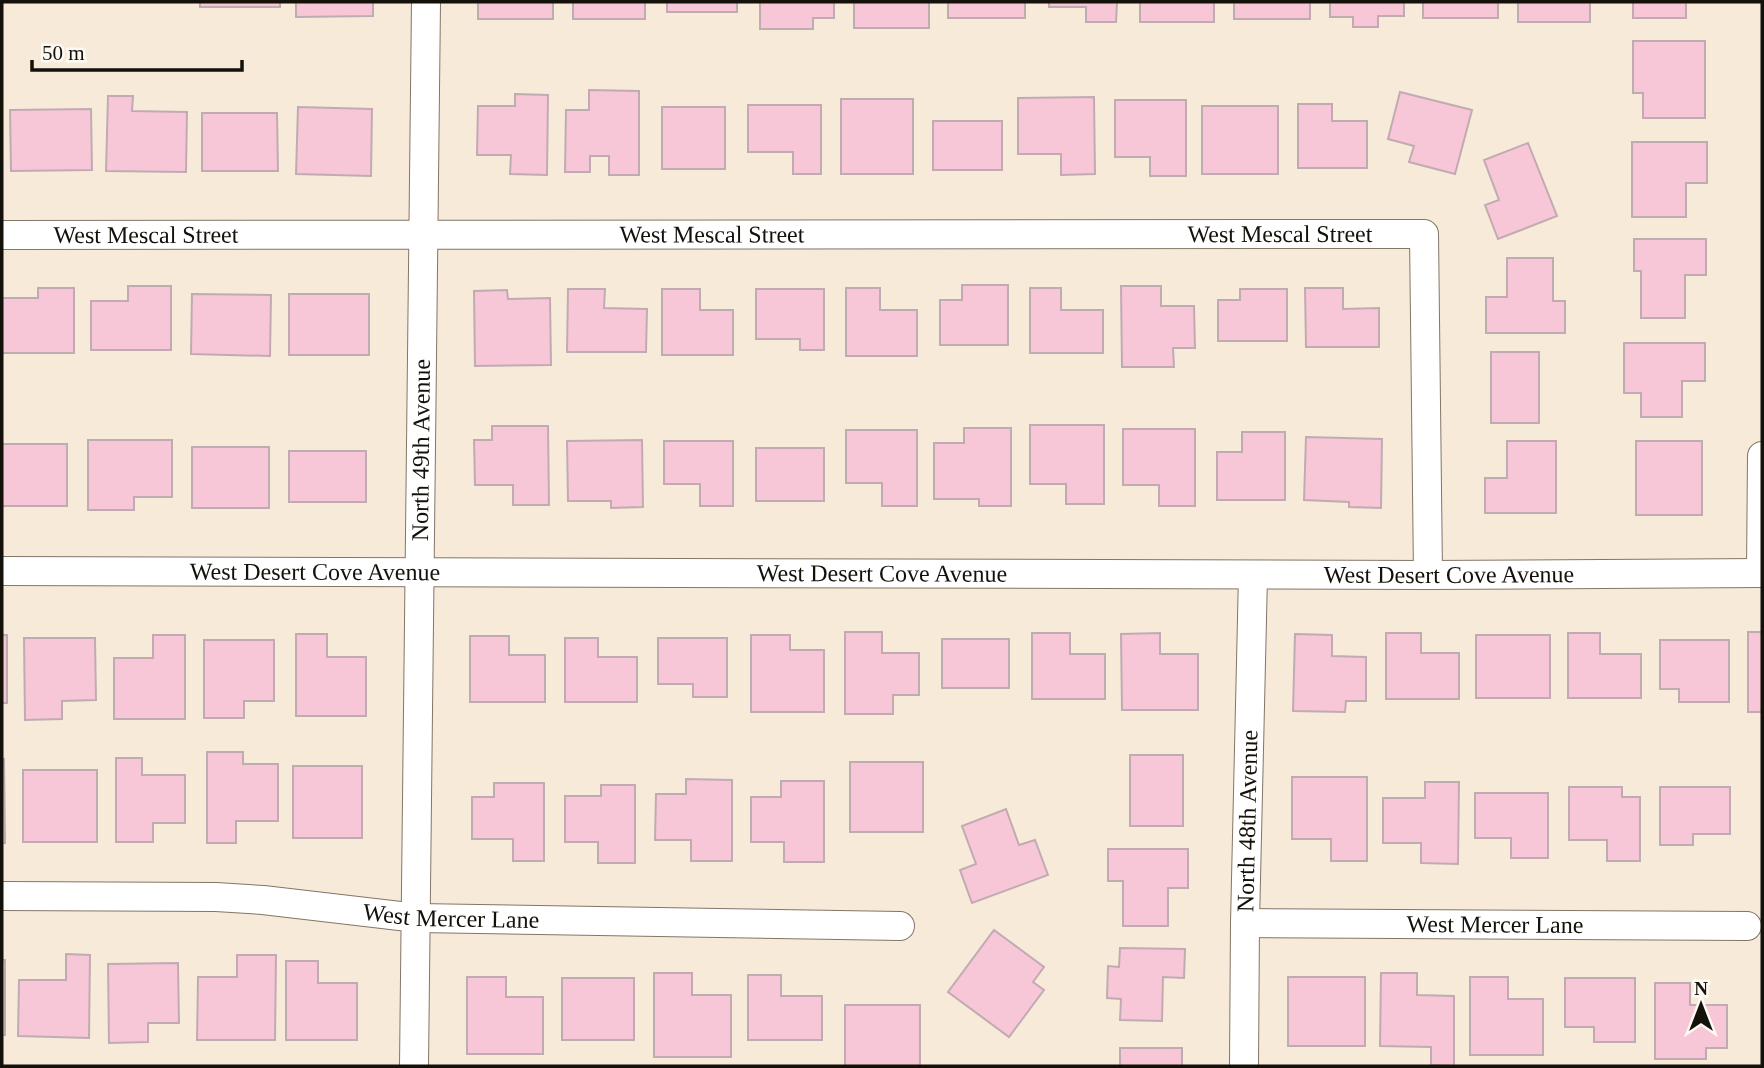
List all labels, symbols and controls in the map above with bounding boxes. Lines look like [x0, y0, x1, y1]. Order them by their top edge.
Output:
scale bar [32, 28, 242, 72]
text: 50 m [42, 41, 85, 65]
street label: West Mescal Street [620, 221, 805, 248]
street label: West Mescal Street [1188, 221, 1373, 247]
street label: West Mescal Street [54, 222, 239, 248]
street label: North 49th Avenue [407, 359, 435, 541]
street label: West Desert Cove Avenue [190, 559, 440, 585]
street label: West Desert Cove Avenue [757, 560, 1007, 587]
street label: West Desert Cove Avenue [1324, 561, 1574, 588]
street label: North 48th Avenue [1232, 730, 1262, 912]
street label: West Mercer Lane [361, 899, 539, 933]
street label: West Mercer Lane [1407, 911, 1583, 938]
north arrow [1666, 970, 1736, 1040]
text: N [1694, 978, 1708, 999]

